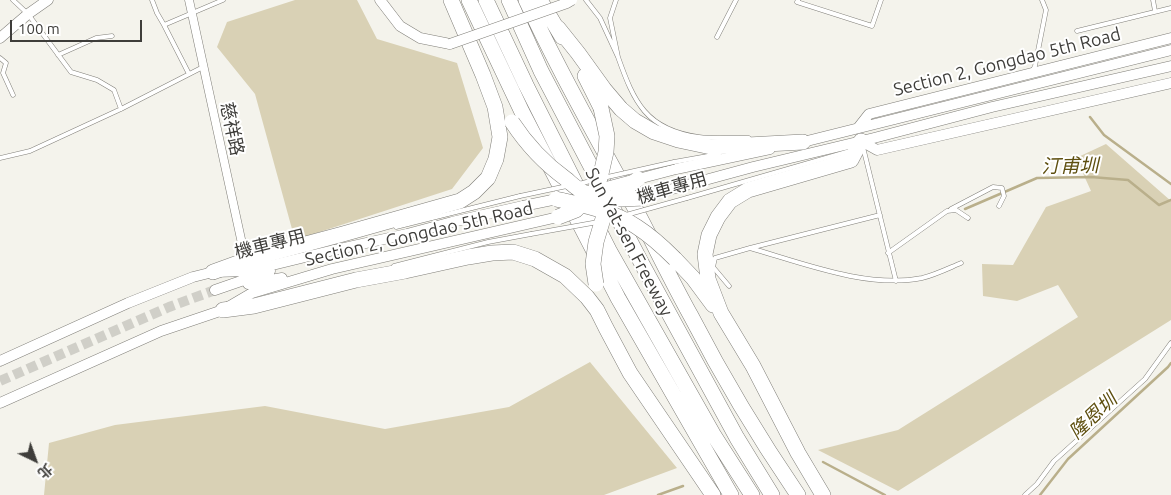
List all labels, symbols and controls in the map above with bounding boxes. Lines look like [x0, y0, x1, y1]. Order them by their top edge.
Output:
scale bar [12, 10, 145, 42]
text: 100 m [18, 20, 60, 37]
street label: Section 2, Gongdao 5th Road [891, 23, 1123, 101]
street label: 慈祥路 [216, 100, 248, 158]
water label: 汀甫圳 [1041, 154, 1099, 178]
street label: Sun Yat-sen Freeway [581, 164, 677, 320]
street label: 機車專用 [634, 168, 710, 208]
street label: Section 2, Gongdao 5th Road [303, 197, 535, 271]
street label: 機車專用 [232, 225, 308, 263]
water label: 隆恩圳 [1064, 388, 1122, 444]
north arrow [10, 435, 60, 485]
text: 北 [34, 461, 56, 482]

